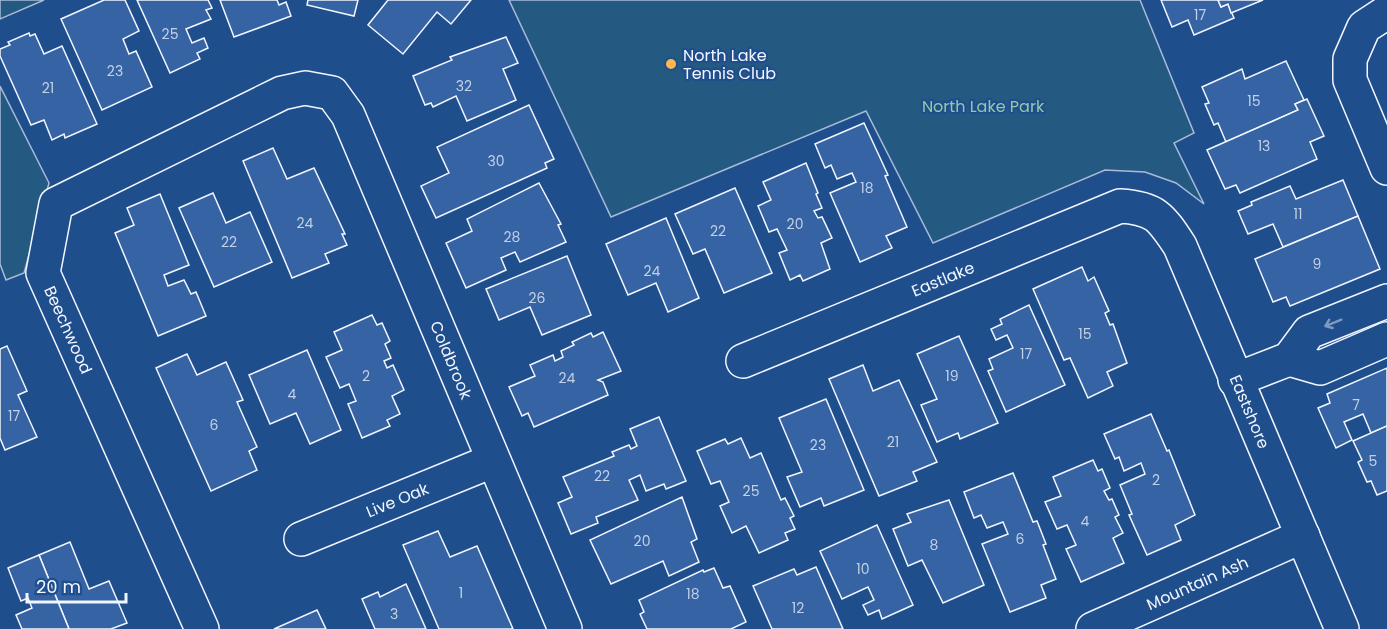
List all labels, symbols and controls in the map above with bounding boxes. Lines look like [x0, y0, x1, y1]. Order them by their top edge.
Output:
house number: 17 [1194, 5, 1206, 25]
house number: 25 [162, 24, 178, 44]
place label: North Lake Tennis Club [683, 44, 776, 85]
marker: North Lake Tennis Club [664, 57, 678, 71]
house number: 23 [107, 61, 123, 81]
house number: 32 [456, 76, 472, 96]
house number: 21 [42, 78, 54, 98]
house number: 15 [1247, 91, 1261, 111]
park label: North Lake Park [922, 95, 1045, 118]
house number: 13 [1258, 136, 1270, 156]
house number: 30 [487, 151, 505, 171]
house number: 18 [860, 178, 874, 198]
house number: 11 [1294, 204, 1302, 224]
house number: 24 [297, 213, 314, 233]
house number: 20 [787, 214, 803, 234]
house number: 22 [710, 221, 726, 241]
house number: 28 [504, 227, 521, 247]
house number: 22 [221, 232, 237, 252]
house number: 9 [1313, 254, 1321, 274]
street label: Eastlake [908, 256, 978, 302]
house number: 24 [644, 261, 661, 281]
street label: Beechwood [38, 282, 98, 378]
house number: 26 [529, 288, 546, 308]
street label: Coldbrook [425, 317, 478, 403]
one-way arrow [1324, 318, 1343, 329]
house number: 15 [1078, 324, 1092, 344]
house number: 17 [1020, 344, 1032, 364]
house number: 2 [362, 366, 370, 386]
house number: 19 [945, 366, 959, 386]
house number: 24 [559, 368, 576, 388]
street label: Eastshore [1224, 371, 1276, 452]
house number: 4 [288, 384, 297, 404]
house number: 7 [1352, 395, 1360, 415]
house number: 17 [8, 406, 20, 426]
house number: 6 [210, 415, 219, 435]
house number: 21 [887, 432, 899, 452]
house number: 23 [810, 435, 826, 455]
house number: 5 [1369, 451, 1377, 471]
house number: 22 [594, 466, 610, 486]
house number: 2 [1152, 470, 1160, 490]
street label: Live Oak [363, 476, 433, 523]
house number: 25 [743, 481, 759, 501]
house number: 4 [1081, 511, 1090, 531]
house number: 6 [1016, 529, 1025, 549]
house number: 20 [634, 531, 650, 551]
house number: 8 [930, 535, 939, 555]
street label: Mountain Ash [1143, 550, 1252, 615]
house number: 10 [856, 559, 870, 579]
scale bar [27, 566, 126, 604]
text: 20 m [36, 574, 81, 599]
house number: 1 [459, 583, 463, 603]
house number: 18 [686, 584, 700, 604]
house number: 12 [792, 598, 804, 618]
house number: 3 [390, 604, 398, 624]

